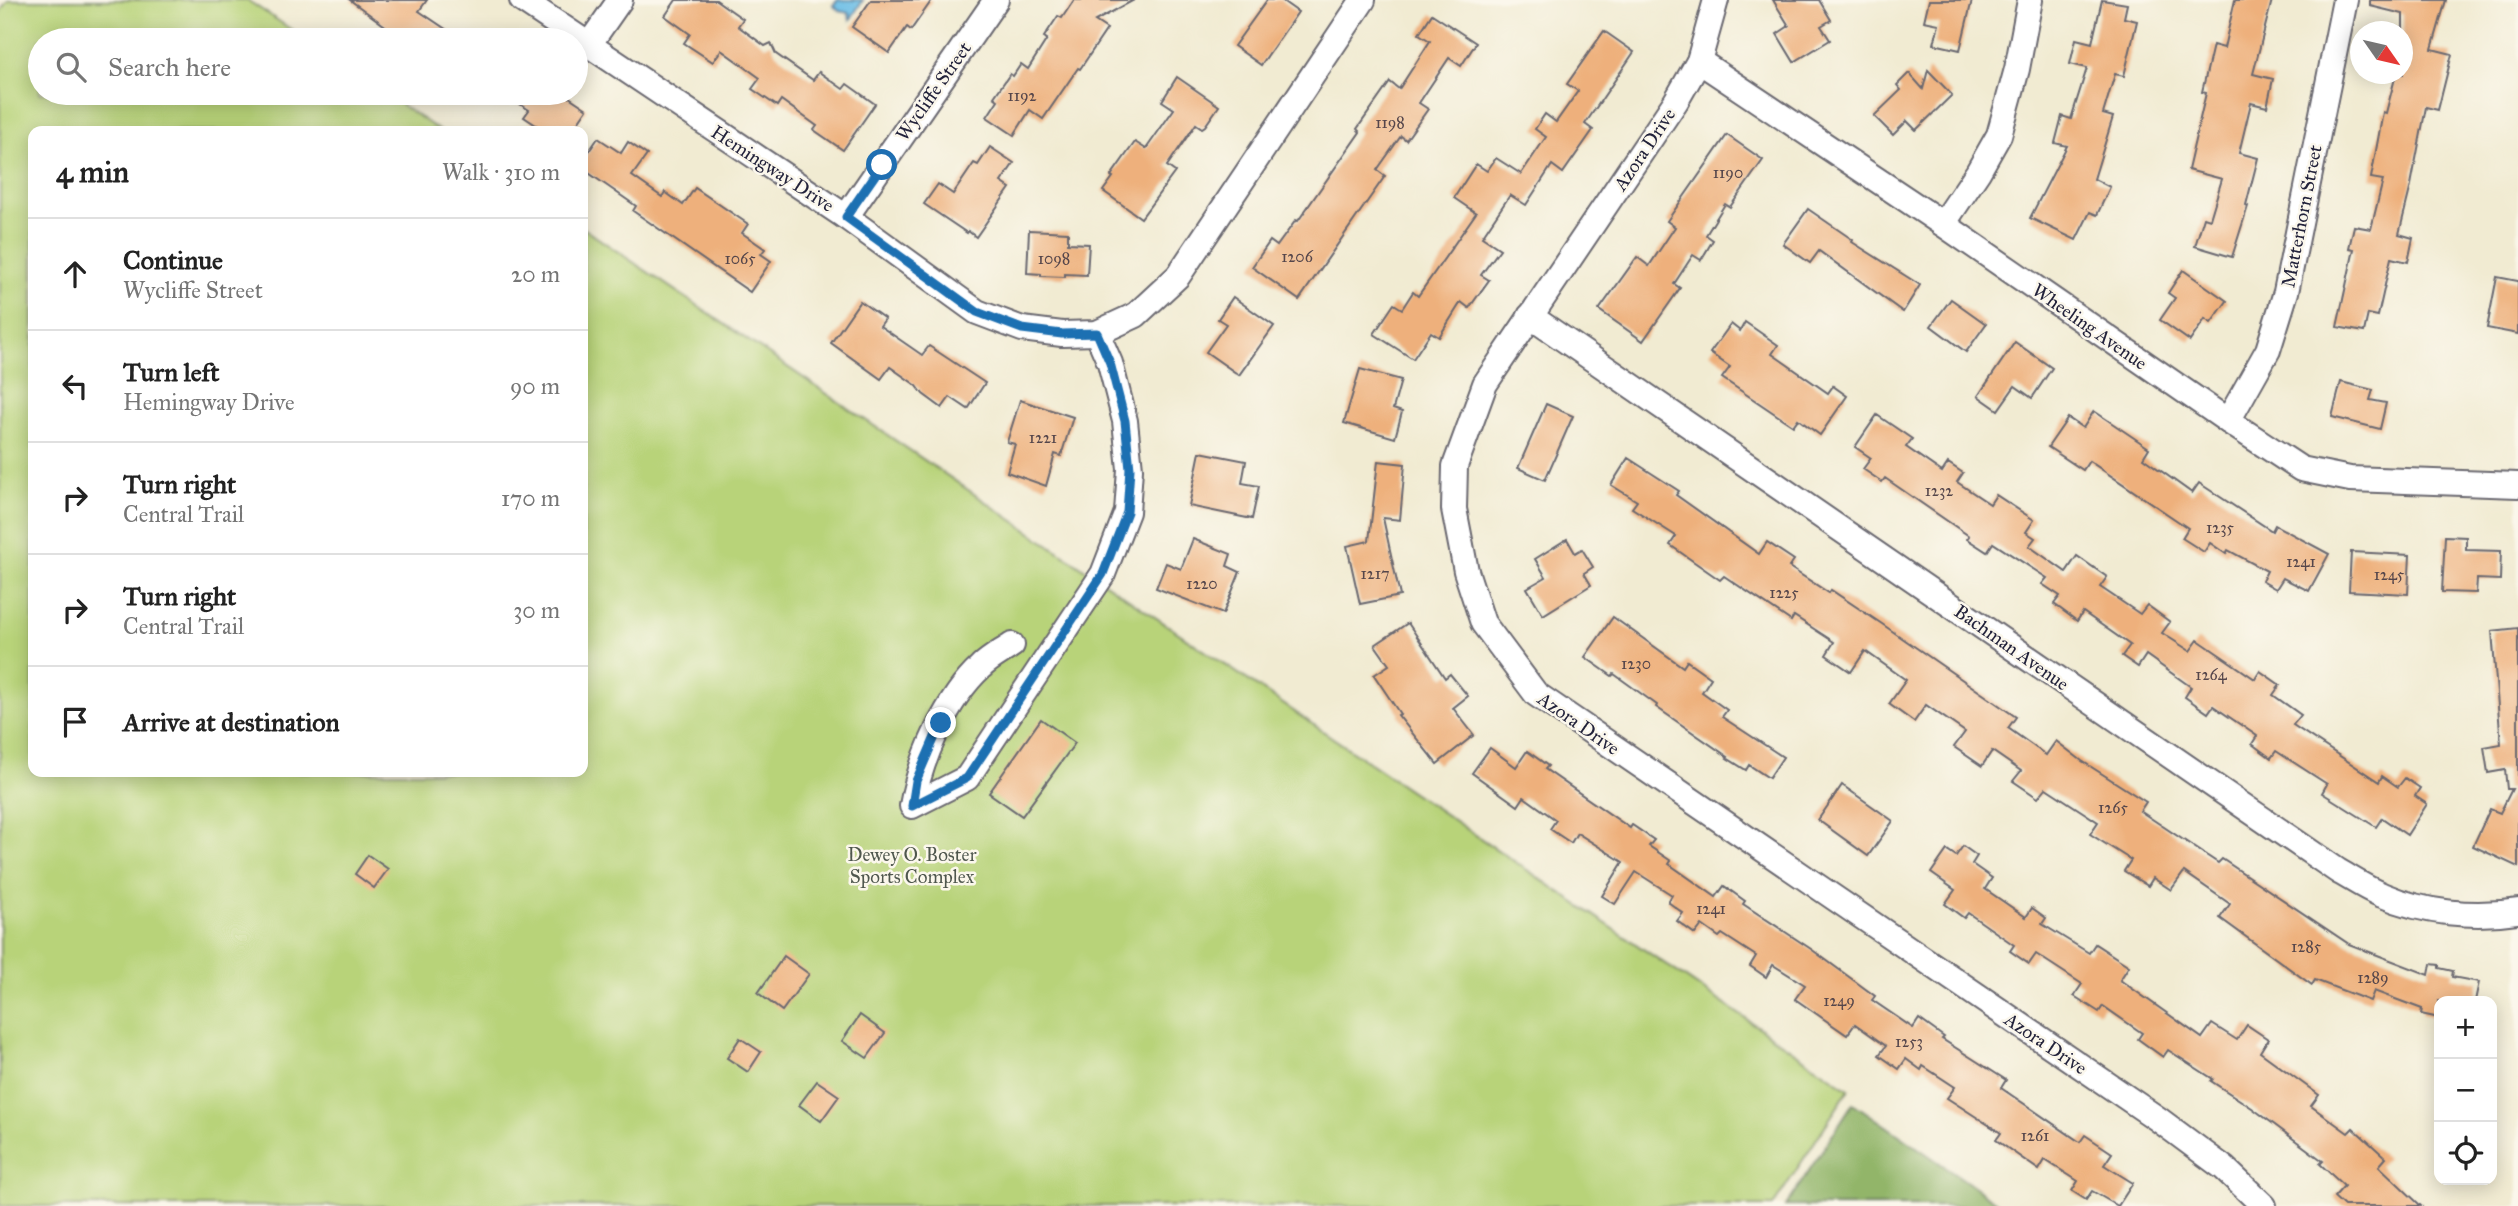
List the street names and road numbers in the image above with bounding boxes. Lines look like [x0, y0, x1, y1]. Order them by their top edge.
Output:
street label: Wycliffe Street [891, 37, 976, 145]
street label: Azora Drive [1608, 104, 1680, 196]
street label: Hemingway Drive [706, 120, 839, 218]
street label: Matterhorn Street [2276, 143, 2327, 289]
street label: Wheeling Avenue [2027, 278, 2152, 375]
street label: Bachman Avenue [1950, 599, 2073, 695]
street label: Azora Drive [1533, 686, 1624, 760]
street label: Azora Drive [1999, 1007, 2091, 1079]

